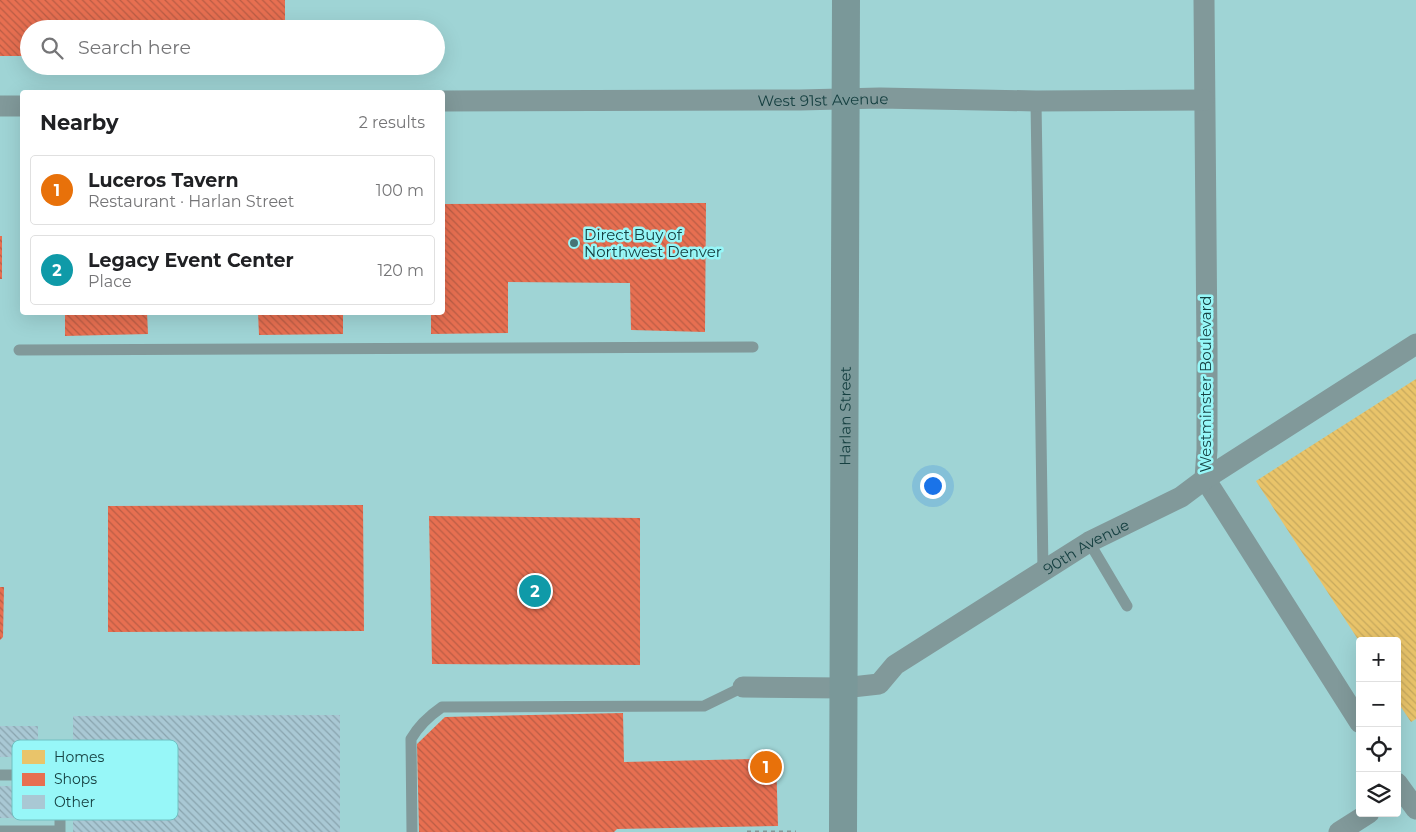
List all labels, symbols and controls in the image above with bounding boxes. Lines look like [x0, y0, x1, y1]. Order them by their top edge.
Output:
search box [20, 20, 445, 75]
icon: search [38, 34, 66, 62]
text: Search here [78, 36, 191, 59]
street label: West 91st Avenue [758, 88, 889, 110]
text: Nearby [40, 110, 119, 135]
text: 2 results [359, 113, 425, 132]
text: Luceros Tavern [88, 169, 239, 192]
text: 1 [54, 181, 60, 200]
text: 100 m [376, 181, 424, 200]
text: Restaurant · Harlan Street [88, 192, 294, 211]
place label: Direct Buy of Northwest Denver [584, 225, 722, 261]
marker: Direct Buy of Northwest Denver [568, 237, 580, 249]
text: Legacy Event Center [88, 249, 294, 272]
text: 2 [52, 261, 62, 280]
text: 120 m [377, 261, 424, 280]
text: Place [88, 272, 132, 291]
street label: Westminster Boulevard [1196, 296, 1215, 472]
street label: Harlan Street [835, 366, 854, 466]
your location [920, 473, 946, 499]
street label: 90th Avenue [1039, 514, 1132, 578]
pin: 2 [519, 572, 551, 610]
map controls [1356, 637, 1401, 817]
button: + [1356, 637, 1401, 682]
button: − [1356, 682, 1401, 727]
button: locate [1356, 727, 1401, 772]
legend [12, 740, 178, 820]
text: Homes [54, 748, 104, 766]
pin: 1 [750, 748, 782, 786]
text: Shops [54, 770, 97, 788]
button: layers [1356, 772, 1401, 817]
text: Other [54, 793, 95, 811]

